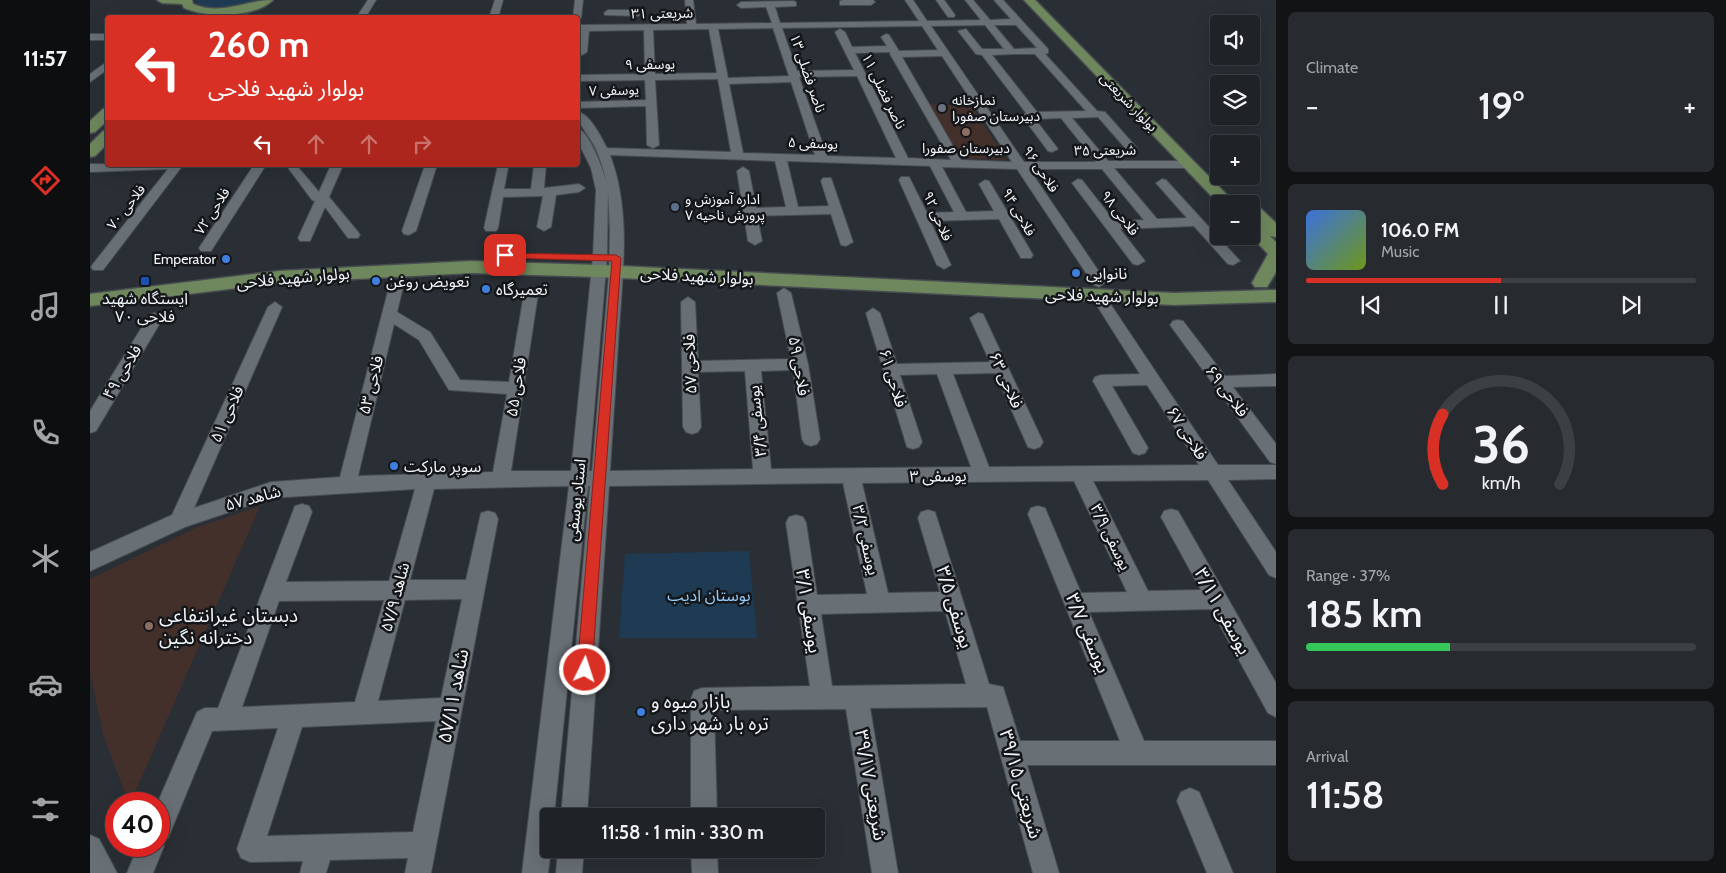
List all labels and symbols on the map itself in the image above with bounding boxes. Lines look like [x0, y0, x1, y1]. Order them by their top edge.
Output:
street label: شریعتی ۳۱ [631, 3, 693, 23]
street label: ناصر فضلی ۱۳ [786, 31, 830, 115]
street label: ناصر فضلی ۱۱ [858, 50, 910, 132]
street label: یوسفی ۹ [625, 55, 675, 73]
street label: بولوار شریعتی [1096, 69, 1162, 136]
street label: یوسفی ۷ [589, 80, 639, 100]
place label: نمازخانه دبیرستان صفورا [952, 91, 1040, 125]
marker: نمازخانه دبیرستان صفورا [936, 102, 948, 114]
marker: دبیرستان صفورا [960, 126, 972, 138]
street label: یوسفی ۵ [788, 133, 838, 153]
place label: دبیرستان صفورا [922, 139, 1010, 157]
street label: شریعتی ۳۵ [1074, 140, 1136, 160]
street label: فلاحی ۹۶ [1019, 142, 1063, 196]
street label: فلاحی ۷۰ [103, 181, 149, 233]
street label: فلاحی ۷۲ [190, 184, 234, 238]
street label: فلاحی ۹۴ [998, 185, 1040, 239]
street label: فلاحی ۹۸ [1097, 187, 1143, 239]
street label: فلاحی ۹۲ [919, 188, 957, 244]
place label: اداره آموزش و پرورش ناحیه ۷ [685, 190, 765, 225]
marker: اداره آموزش و پرورش ناحیه ۷ [669, 201, 681, 213]
pin [484, 234, 526, 276]
place label: Emperator [153, 250, 217, 268]
marker: Emperator [220, 253, 232, 265]
street label: بولوار شهید فلاحی [236, 264, 350, 292]
street label: بولوار شهید فلاحی [640, 264, 754, 288]
place label: نانوایی [1086, 264, 1127, 283]
marker: نانوایی [1070, 267, 1082, 279]
place label: تعویض روغن [386, 272, 470, 291]
marker: ایستگاه شهید فلاحی ۷۰ [139, 275, 151, 287]
marker: تعویض روغن [370, 275, 382, 287]
place label: تعمیرگاه [496, 280, 548, 299]
marker: تعمیرگاه [480, 283, 492, 295]
street label: بولوار شهید فلاحی [1045, 285, 1159, 307]
place label: ایستگاه شهید فلاحی ۷۰ [102, 289, 188, 326]
street label: فلاحی ۵۷ [679, 334, 701, 394]
street label: فلاحی ۵۹ [784, 335, 814, 397]
street label: فلاحی ۴۹ [98, 341, 146, 403]
street label: فلاحی ۶۱ [875, 347, 911, 409]
street label: فلاحی ۶۳ [985, 349, 1027, 411]
street label: فلاحی ۵۳ [355, 354, 387, 416]
street label: فلاحی ۵۵ [502, 356, 530, 418]
street label: فلاحی ۶۹ [1201, 361, 1253, 421]
street label: فلاحی ۵۱ [206, 383, 248, 445]
street label: یوسفی ۳/۴ [744, 384, 770, 458]
street label: فلاحی ۶۷ [1163, 403, 1211, 463]
place label: سوپر مارکت [404, 457, 481, 477]
street label: استاد یوسفی [562, 458, 590, 542]
marker: سوپر مارکت [388, 460, 400, 472]
street label: یوسفی ۳ [909, 466, 967, 486]
street label: شاهد ۵۷ [223, 481, 283, 515]
street label: یوسفی ۳/۹ [1087, 501, 1135, 573]
street label: یوسفی ۳/۲ [849, 503, 883, 577]
street label: شاهد ۵۷/۹ [377, 560, 413, 634]
street label: یوسفی ۳/۵ [932, 563, 978, 651]
street label: یوسفی ۳/۱۱ [1190, 563, 1256, 659]
street label: یوسفی ۳/۱ [791, 567, 827, 655]
park label: بوستان ادیب [667, 586, 751, 605]
street label: یوسفی ۳/۷ [1061, 589, 1115, 677]
place label: دبستان غیرانتفاعی دخترانه نگین [159, 604, 298, 649]
marker: دبستان غیرانتفاعی دخترانه نگین [143, 620, 155, 632]
position arrow [558, 643, 610, 695]
street label: شاهد ۵۷/۱۱ [433, 647, 473, 745]
place label: بازار میوه و تره بار شهر داری [651, 690, 769, 735]
marker: بازار میوه و تره بار شهر داری [635, 706, 647, 718]
street label: شریعتی ۳۹/۱۵ [994, 727, 1048, 841]
street label: شریعتی ۳۹/۱۷ [850, 728, 892, 842]
speed limit sign: 40 [105, 792, 170, 857]

